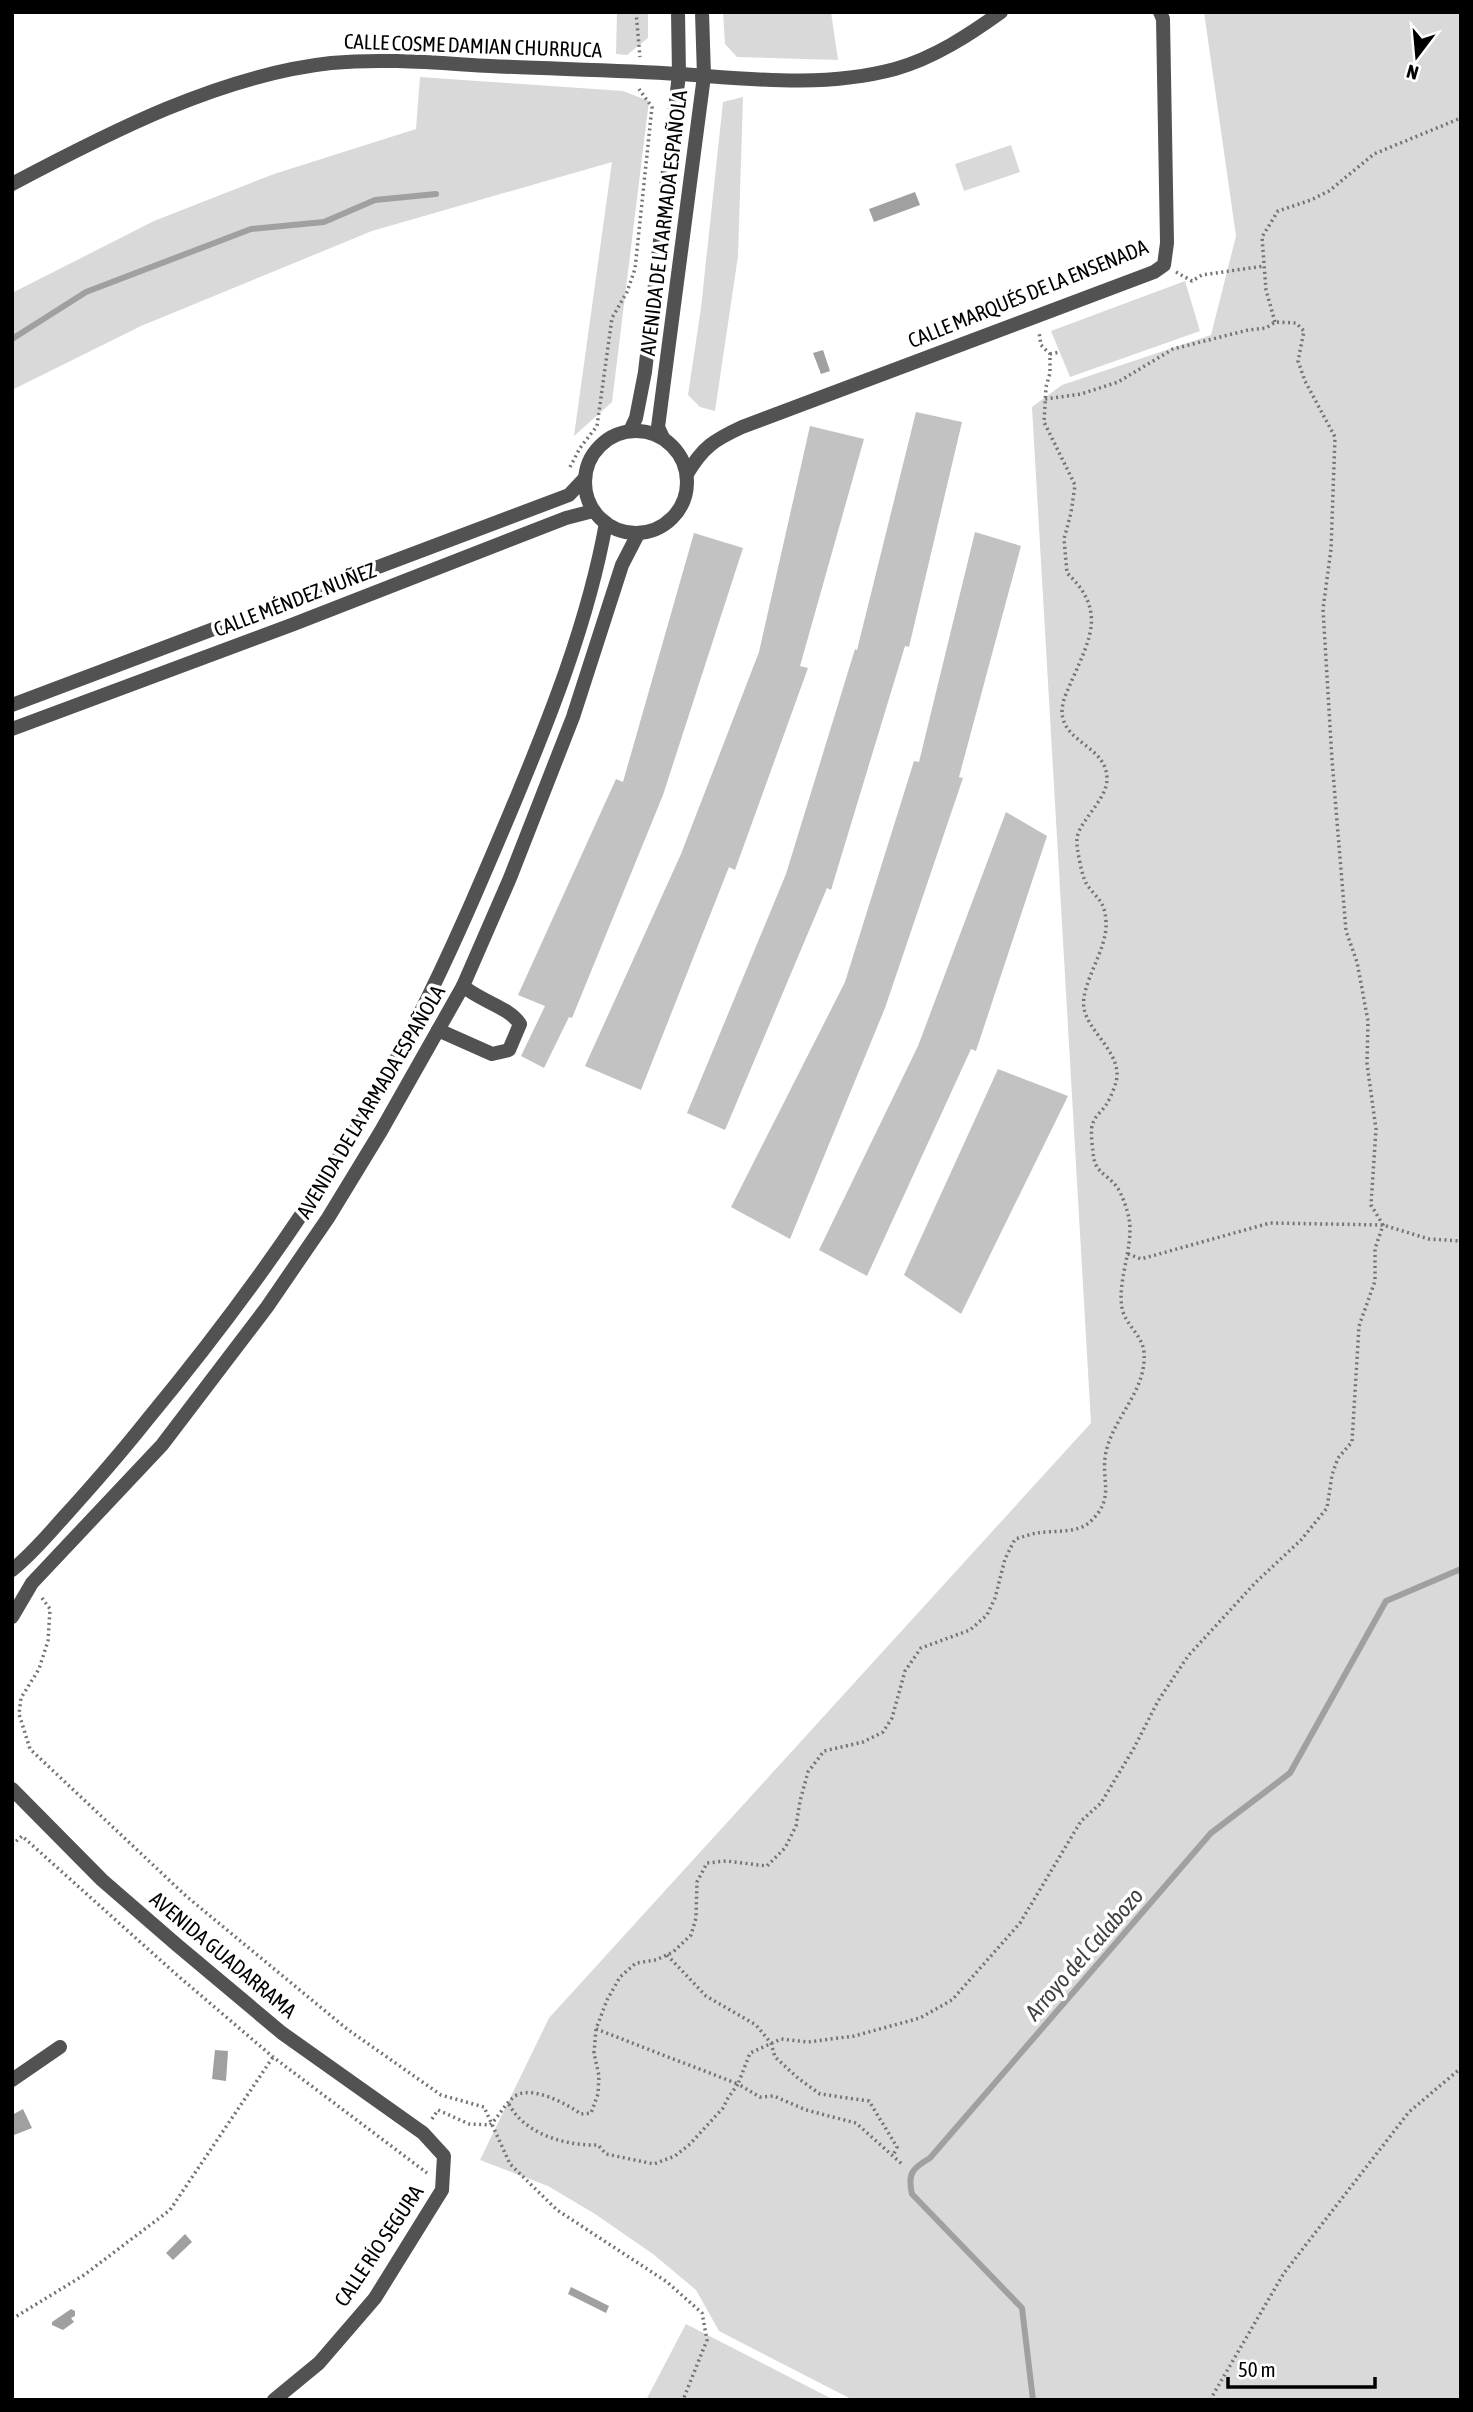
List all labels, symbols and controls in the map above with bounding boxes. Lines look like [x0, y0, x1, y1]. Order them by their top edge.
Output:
north arrow [1382, 21, 1452, 91]
street label: CALLE COSME DAMIAN CHURRUCA [344, 29, 603, 62]
text: N [1404, 60, 1421, 84]
street label: AVENIDA DE LA ARMADA ESPAÑOLA [635, 88, 691, 357]
street label: CALLE MARQUÉS DE LA ENSENADA [904, 234, 1152, 352]
street label: CALLE MÉNDEZ NUÑEZ [210, 557, 379, 641]
street label: AVENIDA DE LA ARMADA ESPAÑOLA [291, 980, 450, 1222]
water label: Arroyo del Calabozo [1019, 1883, 1148, 2026]
street label: AVENIDA GUADARRAMA [146, 1886, 302, 2023]
street label: CALLE RÍO SEGURA [329, 2180, 428, 2311]
scale bar [1228, 2346, 1375, 2390]
text: 50 m [1238, 2357, 1276, 2381]

